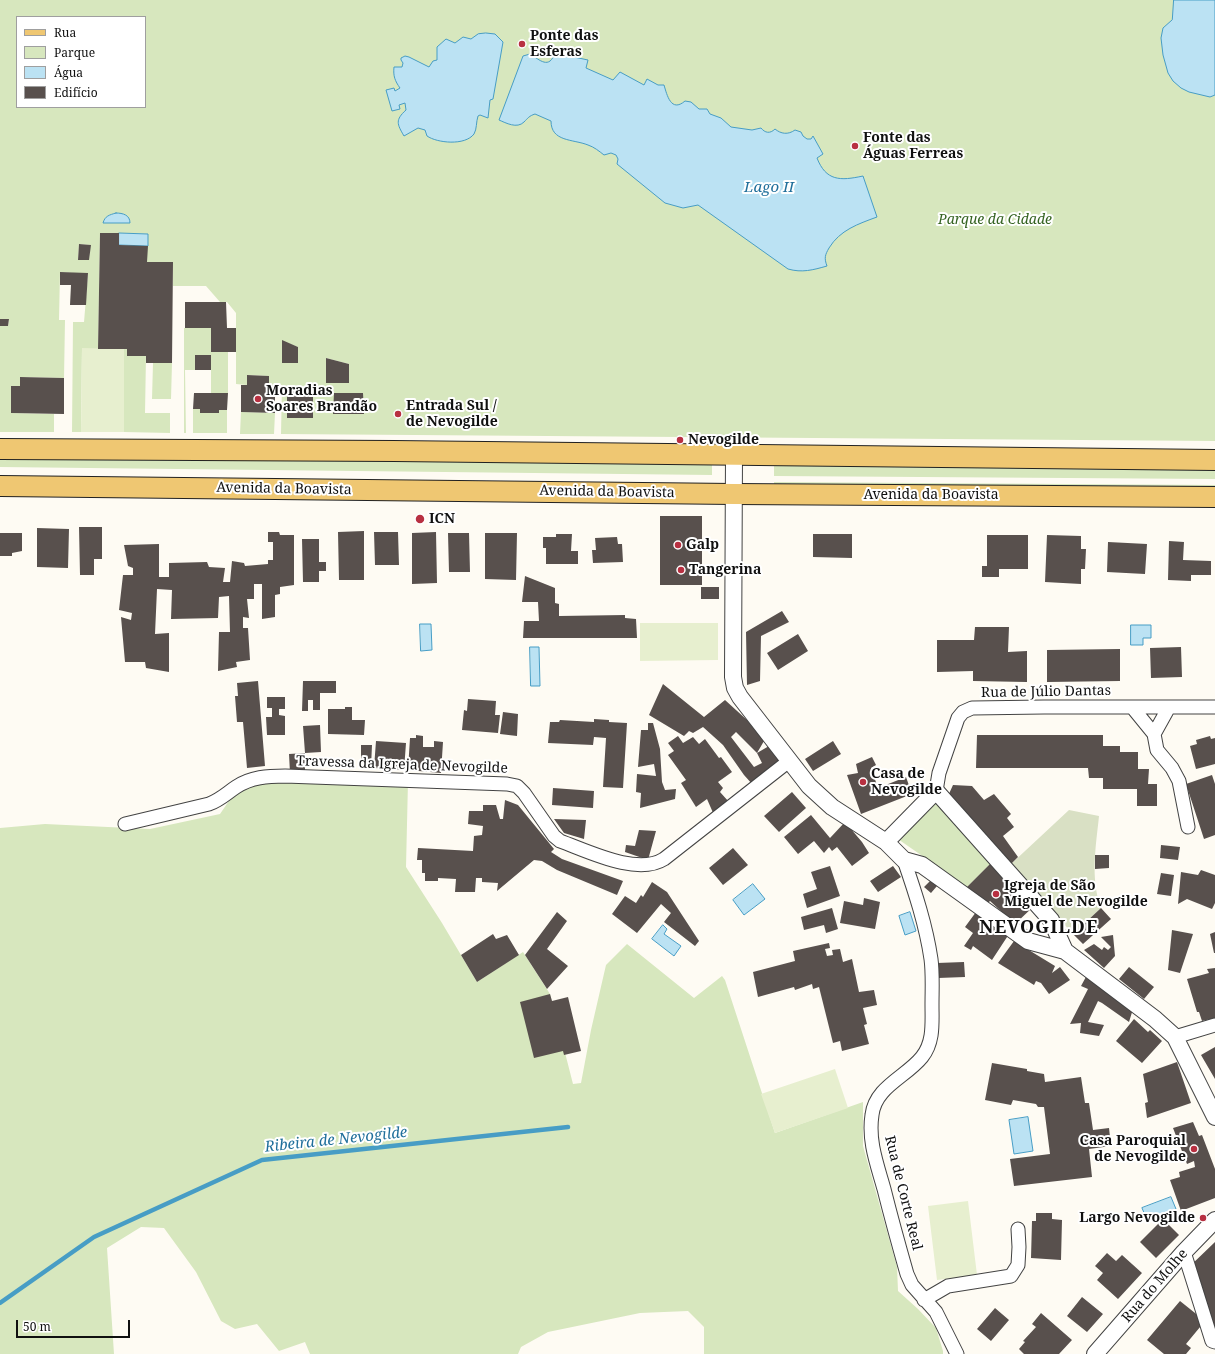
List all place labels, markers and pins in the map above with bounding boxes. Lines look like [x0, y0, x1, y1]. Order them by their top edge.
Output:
place label: Ponte das Esferas [530, 28, 598, 60]
marker: Ponte das Esferas [517, 39, 527, 49]
place label: Fonte das Águas Ferreas [863, 130, 963, 162]
marker: Fonte das Águas Ferreas [850, 141, 860, 151]
place label: Moradias Soares Brandão [266, 383, 377, 416]
marker: Moradias Soares Brandão [253, 394, 263, 404]
place label: Entrada Sul / de Nevogilde [406, 398, 498, 430]
marker: Entrada Sul / de Nevogilde [393, 409, 403, 419]
place label: Nevogilde [688, 432, 759, 448]
marker: Nevogilde [675, 435, 685, 445]
place label: ICN [429, 511, 455, 527]
marker: ICN [414, 513, 426, 525]
place label: Galp [686, 537, 719, 553]
marker: Galp [673, 540, 683, 550]
place label: Tangerina [689, 562, 761, 578]
marker: Tangerina [676, 565, 686, 575]
place label: Casa de Nevogilde [871, 766, 942, 798]
marker: Casa de Nevogilde [858, 777, 868, 787]
place label: Igreja de São Miguel de Nevogilde [1004, 878, 1148, 910]
marker: Igreja de São Miguel de Nevogilde [991, 889, 1001, 899]
place label: Casa Paroquial de Nevogilde [1080, 1133, 1186, 1166]
marker: Casa Paroquial de Nevogilde [1189, 1144, 1199, 1154]
place label: Largo Nevogilde [1079, 1210, 1195, 1226]
marker: Largo Nevogilde [1198, 1213, 1208, 1223]

